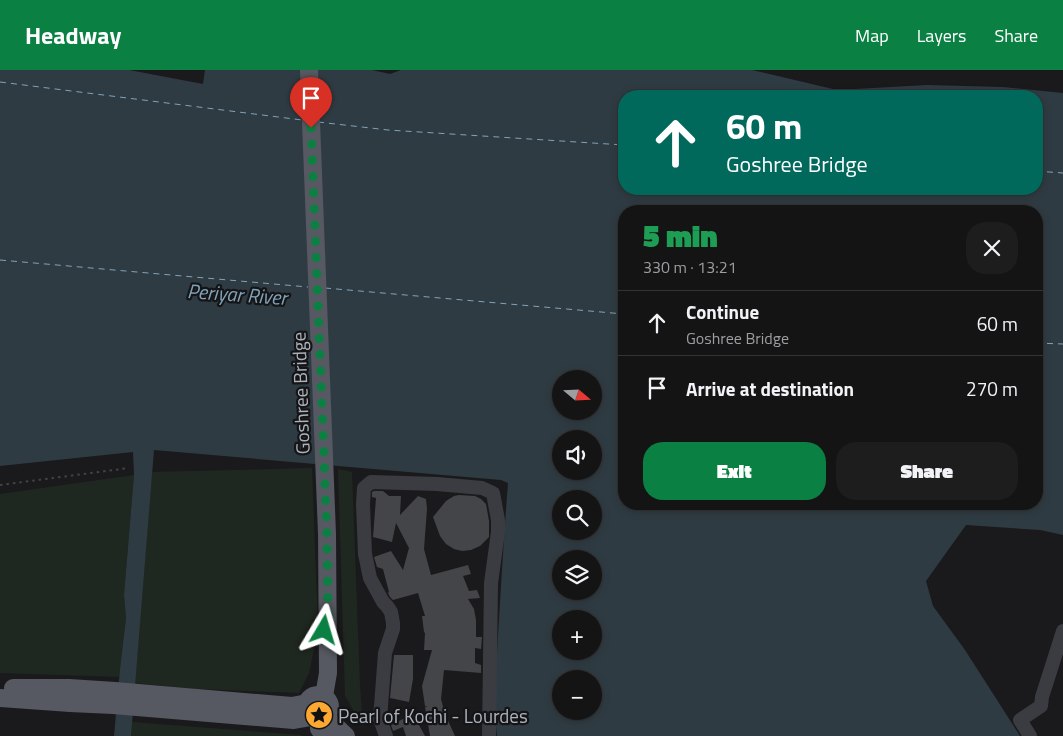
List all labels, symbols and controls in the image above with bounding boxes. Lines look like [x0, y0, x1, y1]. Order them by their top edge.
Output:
text: Headway [25, 17, 121, 53]
text: Map [855, 22, 889, 49]
text: Layers [917, 22, 966, 49]
text: Share [994, 22, 1038, 49]
pin [290, 77, 332, 128]
icon: arrive [297, 84, 325, 112]
text: 60 m [726, 99, 802, 153]
icon: ahead [643, 110, 708, 175]
text: Goshree Bridge [726, 147, 868, 181]
text: 5 min [643, 213, 718, 259]
button: close [966, 222, 1018, 274]
text: 330 m · 13:21 [643, 255, 737, 279]
water label: Periyar River [186, 275, 291, 313]
text: Continue [686, 297, 759, 326]
icon: ahead [643, 309, 671, 337]
text: 60 m [977, 309, 1018, 338]
text: Goshree Bridge [686, 326, 789, 350]
street label: Goshree Bridge [283, 331, 317, 455]
north arrow [552, 370, 602, 420]
map controls [552, 370, 602, 720]
icon: arrive [643, 374, 671, 402]
text: Arrive at destination [686, 374, 854, 403]
text: 270 m [966, 374, 1018, 403]
button: sound [552, 430, 602, 480]
button: Exit [643, 442, 826, 500]
button: Share [836, 442, 1018, 500]
button: search [552, 490, 602, 540]
button: layers [552, 550, 602, 600]
position arrow [297, 603, 349, 655]
button: + [552, 610, 602, 660]
button: − [552, 670, 602, 720]
place icon: Pearl of Kochi - Lourdes [304, 700, 334, 730]
place label: Pearl of Kochi - Lourdes [338, 701, 528, 730]

